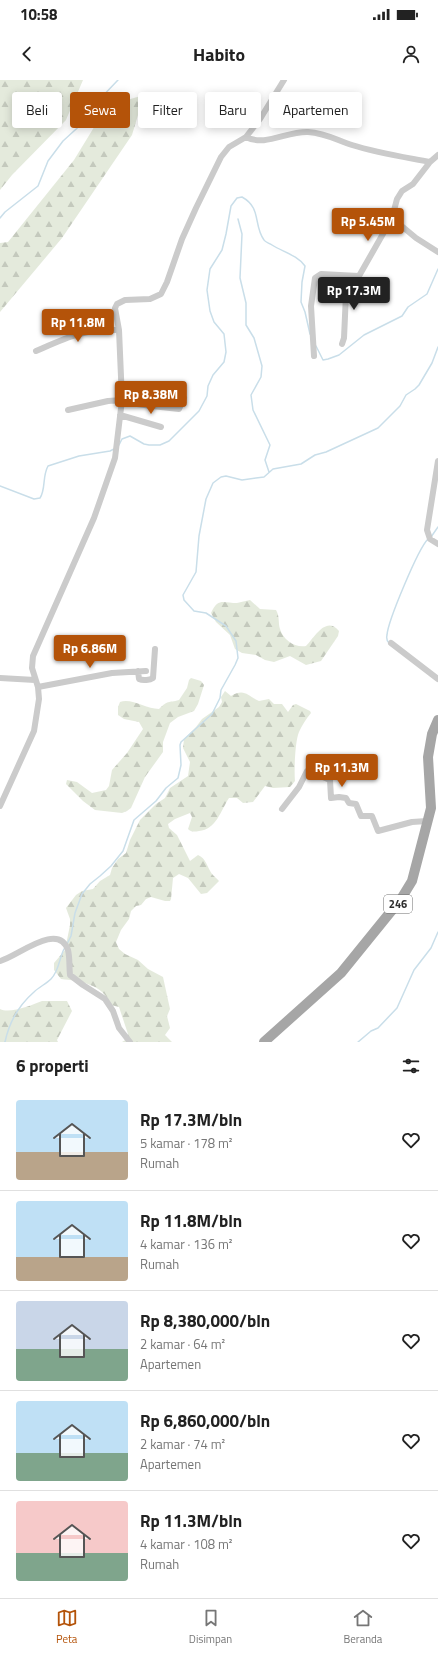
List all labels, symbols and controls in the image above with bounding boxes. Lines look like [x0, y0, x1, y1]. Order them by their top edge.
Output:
text: 10:58 [20, 3, 57, 26]
text: Habito [193, 41, 245, 68]
icon: back [16, 43, 38, 65]
icon: person [400, 43, 422, 65]
chip: Beli [12, 92, 62, 128]
chip: Sewa [70, 92, 130, 128]
chip: Filter [138, 92, 197, 128]
chip: Baru [205, 92, 261, 128]
chip: Apartemen [269, 92, 362, 128]
pin: Rp 5.45M [327, 208, 409, 242]
text: Rp 5.45M [341, 211, 395, 231]
pin: Rp 17.3M [313, 277, 395, 311]
text: Rp 17.3M [327, 280, 381, 300]
pin: Rp 11.8M [37, 309, 119, 343]
text: Rp 11.8M [51, 312, 105, 332]
pin: Rp 8.38M [110, 381, 192, 415]
text: Rp 8.38M [124, 384, 178, 404]
pin: Rp 6.86M [49, 635, 131, 669]
text: Rp 6.86M [63, 638, 117, 658]
pin: Rp 11.3M [301, 754, 383, 788]
text: Rp 11.3M [315, 757, 369, 777]
road number: 246 [384, 895, 412, 913]
text: 6 properti [16, 1053, 89, 1079]
icon: filters [400, 1055, 422, 1077]
text: Rp 17.3M/bln [140, 1107, 242, 1133]
icon: home [48, 1116, 96, 1164]
icon: heart [400, 1129, 422, 1151]
text: 5 kamar · 178 m² [140, 1133, 232, 1153]
text: Rumah [140, 1153, 179, 1173]
text: Rp 11.8M/bln [140, 1208, 242, 1234]
icon: home [48, 1217, 96, 1265]
icon: heart [400, 1230, 422, 1252]
text: 4 kamar · 136 m² [140, 1234, 232, 1254]
text: Rumah [140, 1254, 179, 1274]
text: Rp 8,380,000/bln [140, 1308, 270, 1334]
icon: home [48, 1317, 96, 1365]
icon: heart [400, 1330, 422, 1352]
text: 2 kamar · 64 m² [140, 1334, 225, 1354]
text: Apartemen [140, 1354, 201, 1374]
text: Rp 6,860,000/bln [140, 1408, 270, 1434]
icon: home [48, 1417, 96, 1465]
icon: heart [400, 1430, 422, 1452]
text: 2 kamar · 74 m² [140, 1434, 225, 1454]
text: Apartemen [140, 1454, 201, 1474]
text: Rp 11.3M/bln [140, 1508, 242, 1534]
icon: home [48, 1517, 96, 1565]
icon: heart [400, 1530, 422, 1552]
text: 4 kamar · 108 m² [140, 1534, 232, 1554]
text: Rumah [140, 1554, 179, 1574]
tab: Peta [56, 1607, 78, 1647]
tab: Disimpan [189, 1607, 232, 1647]
tab: Beranda [344, 1607, 382, 1647]

